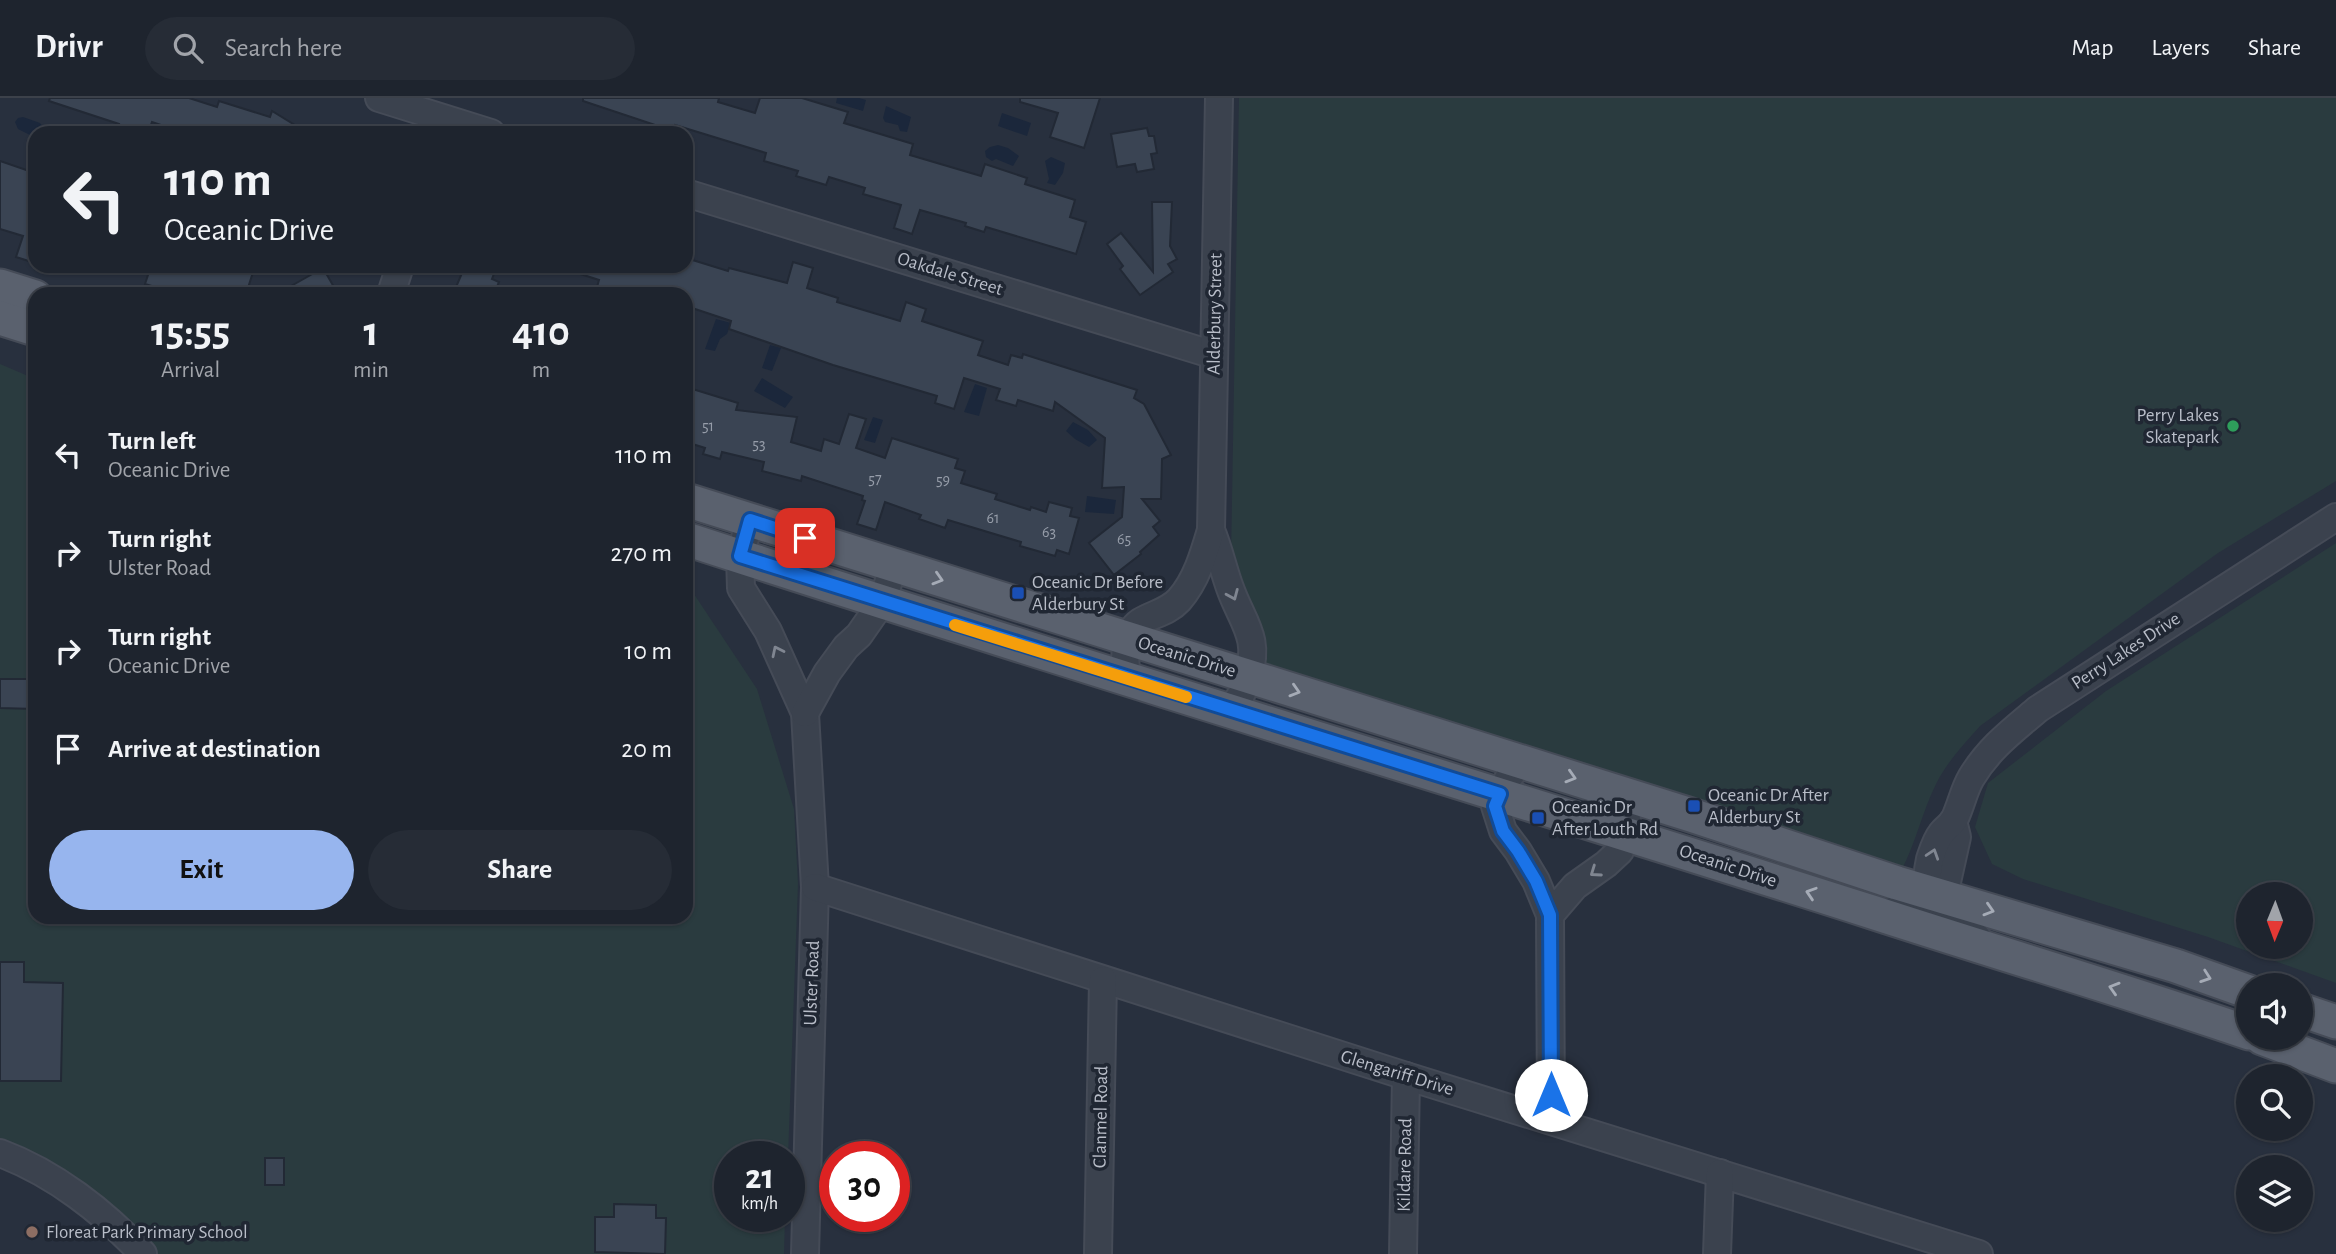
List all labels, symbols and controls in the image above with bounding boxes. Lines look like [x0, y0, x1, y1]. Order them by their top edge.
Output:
search box [145, 17, 635, 80]
icon: search [169, 29, 207, 67]
text: Drivr [35, 31, 103, 64]
text: Search here [225, 35, 342, 61]
text: Map [2071, 36, 2113, 60]
text: Layers [2151, 36, 2210, 60]
text: Share [2248, 36, 2301, 60]
icon: left [49, 154, 140, 245]
text: 110 m [164, 156, 272, 205]
text: Oceanic Drive [164, 214, 334, 246]
street label: Oakdale Street [895, 249, 1005, 299]
street label: Alderbury Street [1204, 253, 1226, 375]
text: 15:55 [151, 311, 230, 353]
text: 1 [363, 311, 379, 353]
text: 410 [512, 311, 570, 353]
text: Arrival [161, 359, 220, 382]
text: min [353, 359, 389, 382]
text: m [532, 359, 550, 382]
place label: Perry Lakes Skatepark [2137, 406, 2219, 447]
house number: 51 [702, 418, 714, 434]
marker: Perry Lakes Skatepark [2225, 418, 2241, 434]
text: Turn left [108, 428, 196, 454]
icon: left [49, 436, 87, 474]
house number: 53 [752, 436, 766, 452]
text: 110 m [615, 442, 672, 468]
text: Oceanic Drive [108, 459, 230, 482]
house number: 57 [868, 471, 882, 487]
house number: 59 [936, 472, 950, 488]
pin [775, 508, 835, 568]
house number: 61 [986, 510, 1000, 526]
icon: arrive [786, 519, 824, 557]
house number: 63 [1042, 524, 1056, 540]
text: Turn right [108, 526, 211, 552]
house number: 65 [1117, 531, 1131, 547]
icon: right [49, 534, 87, 572]
text: 270 m [611, 540, 672, 566]
text: Ulster Road [108, 557, 211, 580]
one-way arrow [931, 571, 944, 585]
place label: Oceanic Dr Before Alderbury St [1032, 573, 1163, 614]
marker: Oceanic Dr Before Alderbury St [1010, 585, 1026, 601]
one-way arrow [1225, 588, 1239, 600]
street label: Perry Lakes Drive [2068, 609, 2184, 693]
text: Turn right [108, 624, 211, 650]
icon: right [49, 632, 87, 670]
street label: Oceanic Drive [1136, 633, 1238, 681]
text: 10 m [624, 638, 672, 664]
one-way arrow [772, 646, 786, 658]
text: Oceanic Drive [108, 655, 230, 678]
one-way arrow [1289, 683, 1301, 698]
icon: arrive [49, 730, 87, 768]
text: Arrive at destination [108, 736, 321, 762]
text: 20 m [621, 736, 672, 762]
one-way arrow [1564, 769, 1576, 784]
place label: Oceanic Dr After Alderbury St [1708, 786, 1829, 827]
place label: Oceanic Dr After Louth Rd [1552, 798, 1658, 839]
marker: Oceanic Dr After Alderbury St [1686, 798, 1702, 814]
marker: Oceanic Dr After Louth Rd [1530, 810, 1546, 826]
button: Exit [49, 830, 354, 910]
button: Share [368, 830, 672, 910]
street label: Oceanic Drive [1677, 841, 1779, 891]
one-way arrow [1924, 848, 1939, 860]
one-way arrow [1590, 864, 1603, 876]
north arrow [2236, 882, 2314, 959]
map controls [2236, 882, 2313, 1232]
one-way arrow [1806, 886, 1818, 901]
one-way arrow [1982, 901, 1994, 916]
street label: Ulster Road [801, 940, 823, 1026]
one-way arrow [2199, 969, 2212, 983]
button: sound [2236, 973, 2313, 1050]
one-way arrow [2109, 981, 2121, 996]
street label: Glengariff Drive [1338, 1047, 1456, 1099]
position arrow [1514, 1058, 1588, 1132]
button: search [2236, 1064, 2313, 1141]
street label: Clanmel Road [1091, 1066, 1111, 1168]
street label: Kildare Road [1395, 1118, 1415, 1212]
speed limit sign: 30 [819, 1141, 910, 1232]
button: layers [2236, 1155, 2313, 1232]
text: 21 [745, 1160, 774, 1195]
text: km/h [741, 1195, 778, 1213]
place label: Floreat Park Primary School [46, 1223, 248, 1242]
marker: Floreat Park Primary School [24, 1224, 40, 1240]

